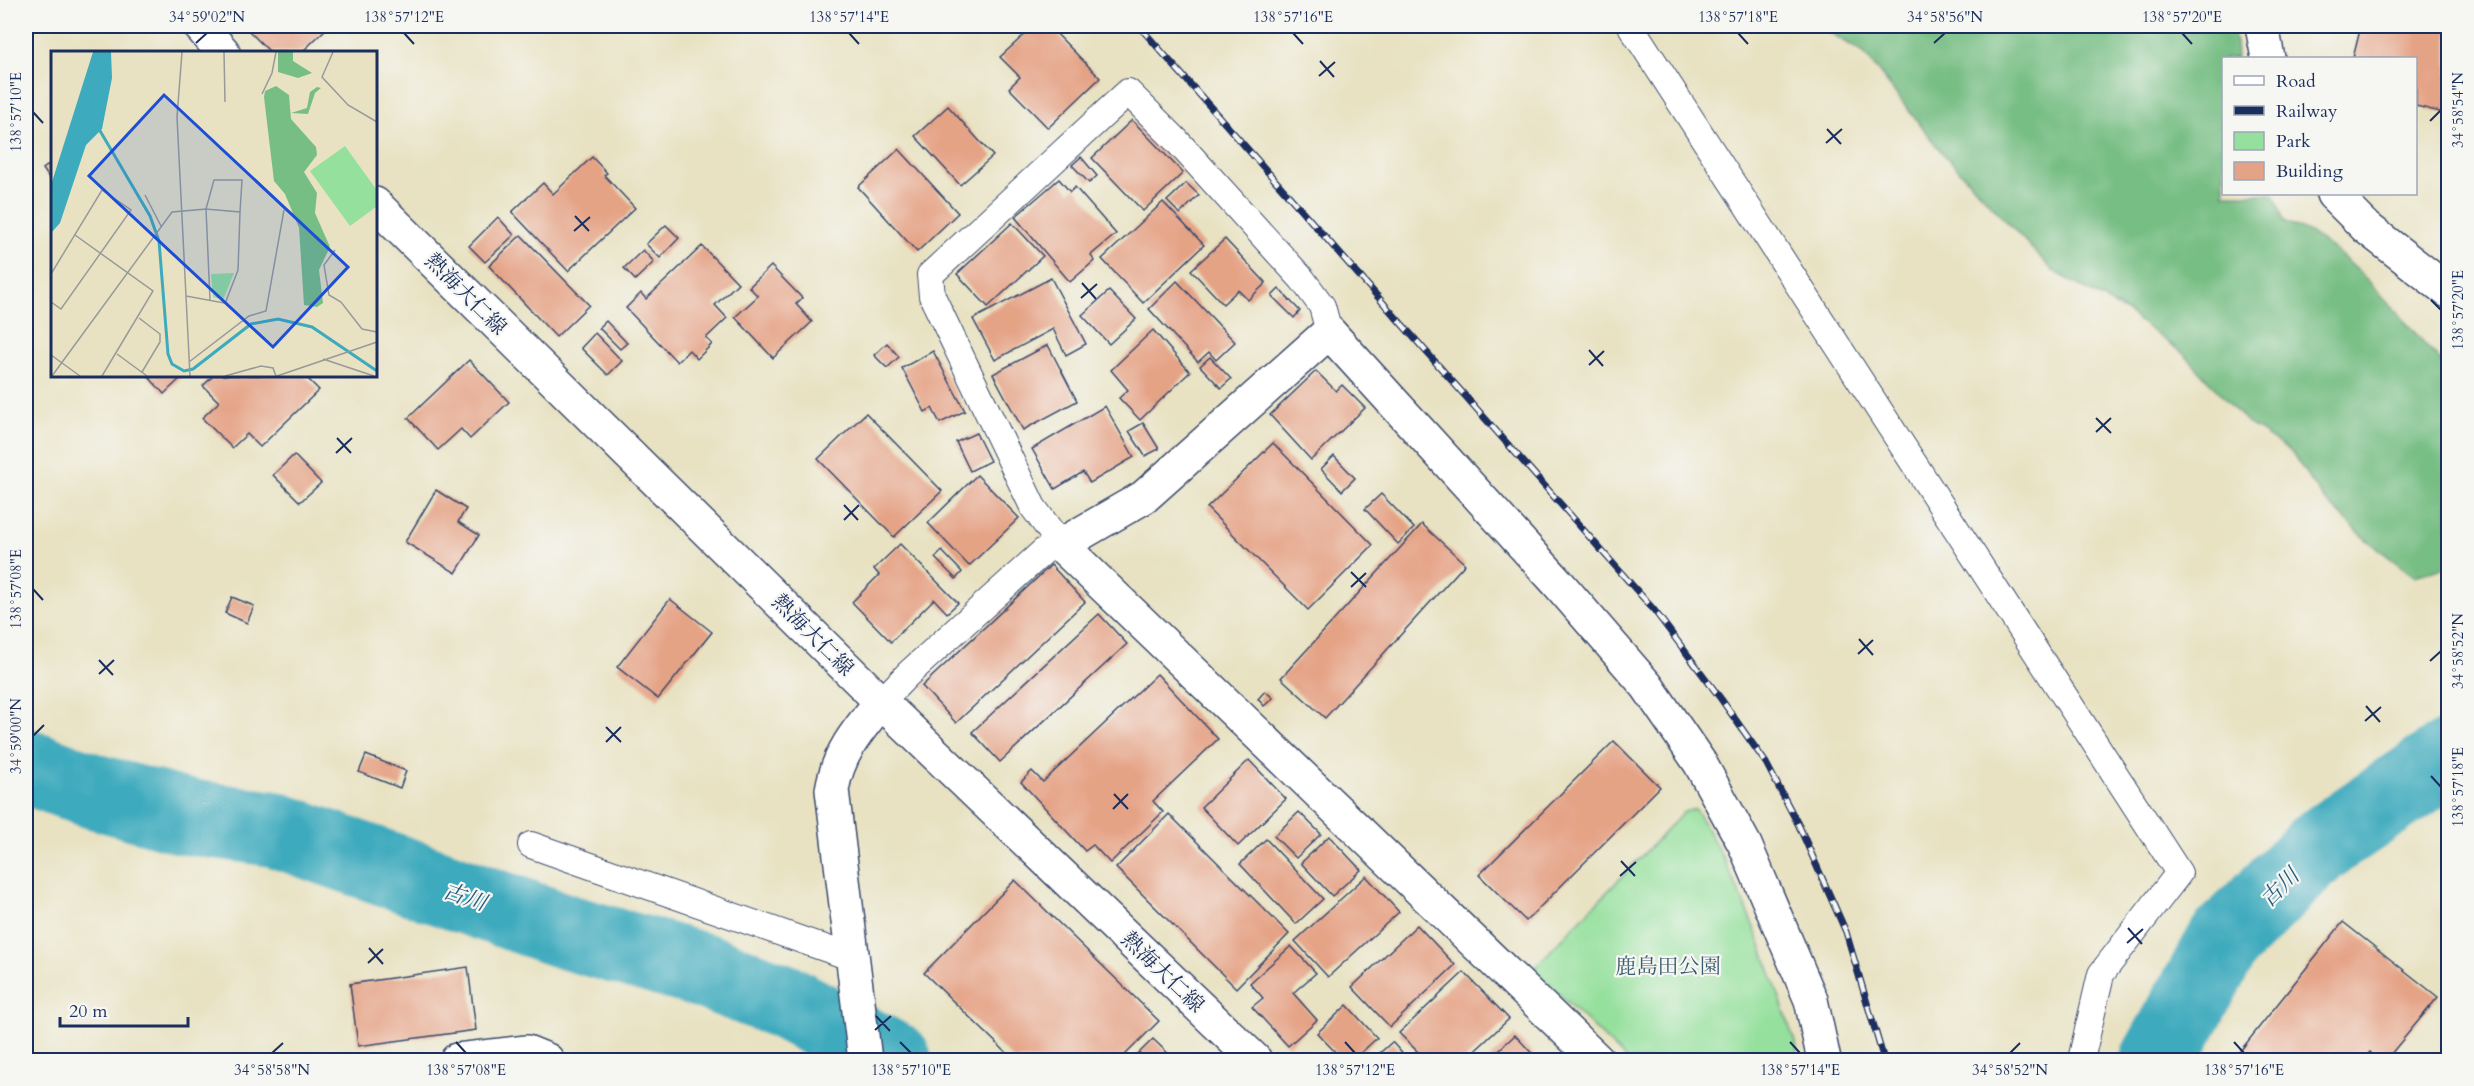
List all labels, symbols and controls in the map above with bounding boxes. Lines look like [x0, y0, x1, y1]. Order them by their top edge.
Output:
text: 34°59'02"N [169, 7, 245, 27]
text: 138°57'12"E [364, 7, 444, 27]
text: 138°57'14"E [809, 7, 889, 27]
text: 138°57'16"E [1253, 7, 1333, 27]
text: 138°57'18"E [1698, 7, 1778, 27]
text: 34°58'56"N [1907, 7, 1983, 27]
text: 138°57'20"E [2142, 7, 2222, 27]
inset map [51, 51, 376, 376]
legend [2222, 57, 2417, 195]
text: Road [2276, 69, 2316, 94]
text: 138°57'10"E [6, 72, 26, 152]
text: 34°58'54"N [2448, 72, 2468, 148]
text: Railway [2276, 99, 2338, 124]
text: Park [2276, 129, 2311, 154]
text: Building [2276, 159, 2344, 184]
street label: 熱海大仁線 [418, 247, 513, 342]
text: 138°57'20"E [2448, 270, 2468, 350]
text: 138°57'08"E [6, 549, 26, 629]
street label: 熱海大仁線 [765, 588, 860, 683]
text: 34°58'52"N [2448, 613, 2468, 689]
text: 34°59'00"N [6, 698, 26, 774]
text: 138°57'18"E [2448, 747, 2468, 827]
water label: 古川 [2254, 860, 2307, 914]
water label: 古川 [439, 876, 492, 919]
street label: 熱海大仁線 [1115, 925, 1210, 1019]
park label: 鹿島田公園 [1616, 952, 1721, 981]
scale bar [60, 990, 188, 1028]
text: 20 m [69, 999, 108, 1024]
text: 34°58'58"N [234, 1060, 310, 1080]
text: 138°57'08"E [426, 1060, 506, 1080]
text: 138°57'10"E [871, 1060, 951, 1080]
text: 138°57'12"E [1315, 1060, 1395, 1080]
text: 138°57'14"E [1760, 1060, 1840, 1080]
text: 34°58'52"N [1972, 1060, 2048, 1080]
text: 138°57'16"E [2204, 1060, 2284, 1080]

